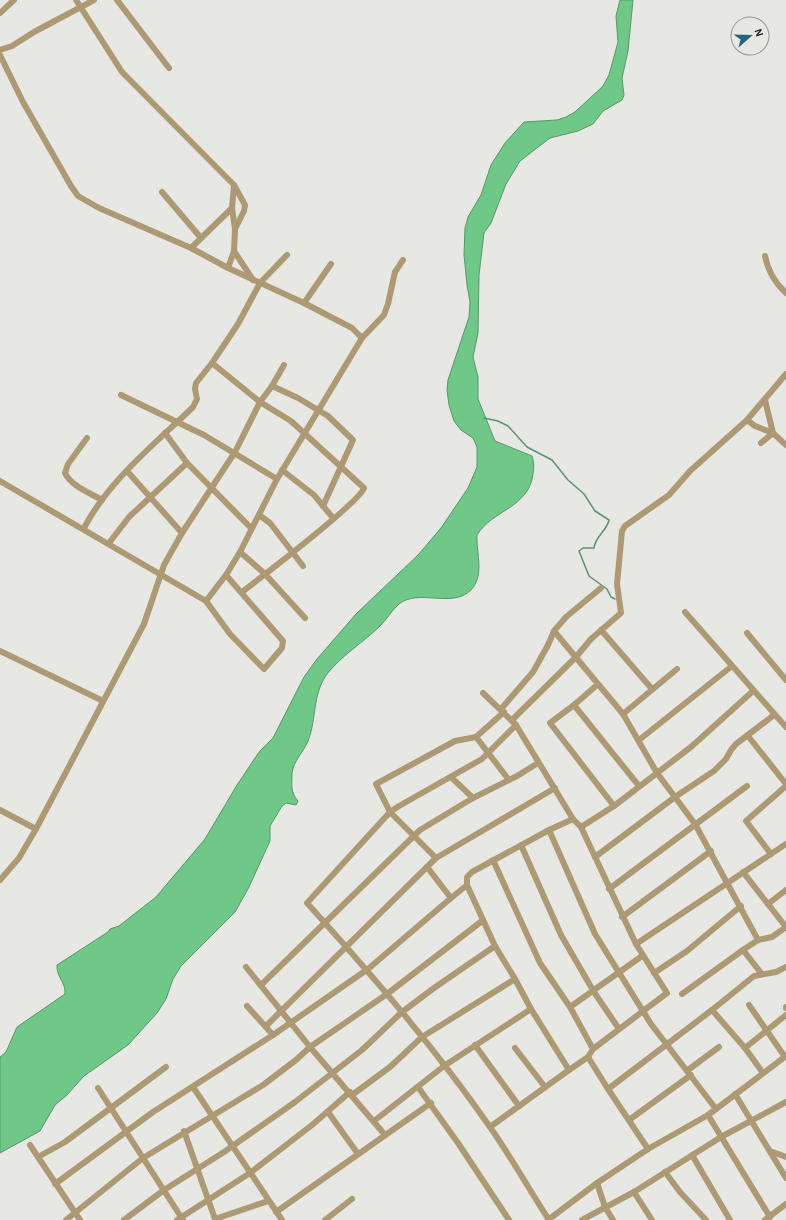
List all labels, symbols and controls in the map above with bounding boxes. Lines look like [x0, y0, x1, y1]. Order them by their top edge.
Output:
north arrow [730, 16, 770, 56]
text: N [752, 27, 765, 38]

